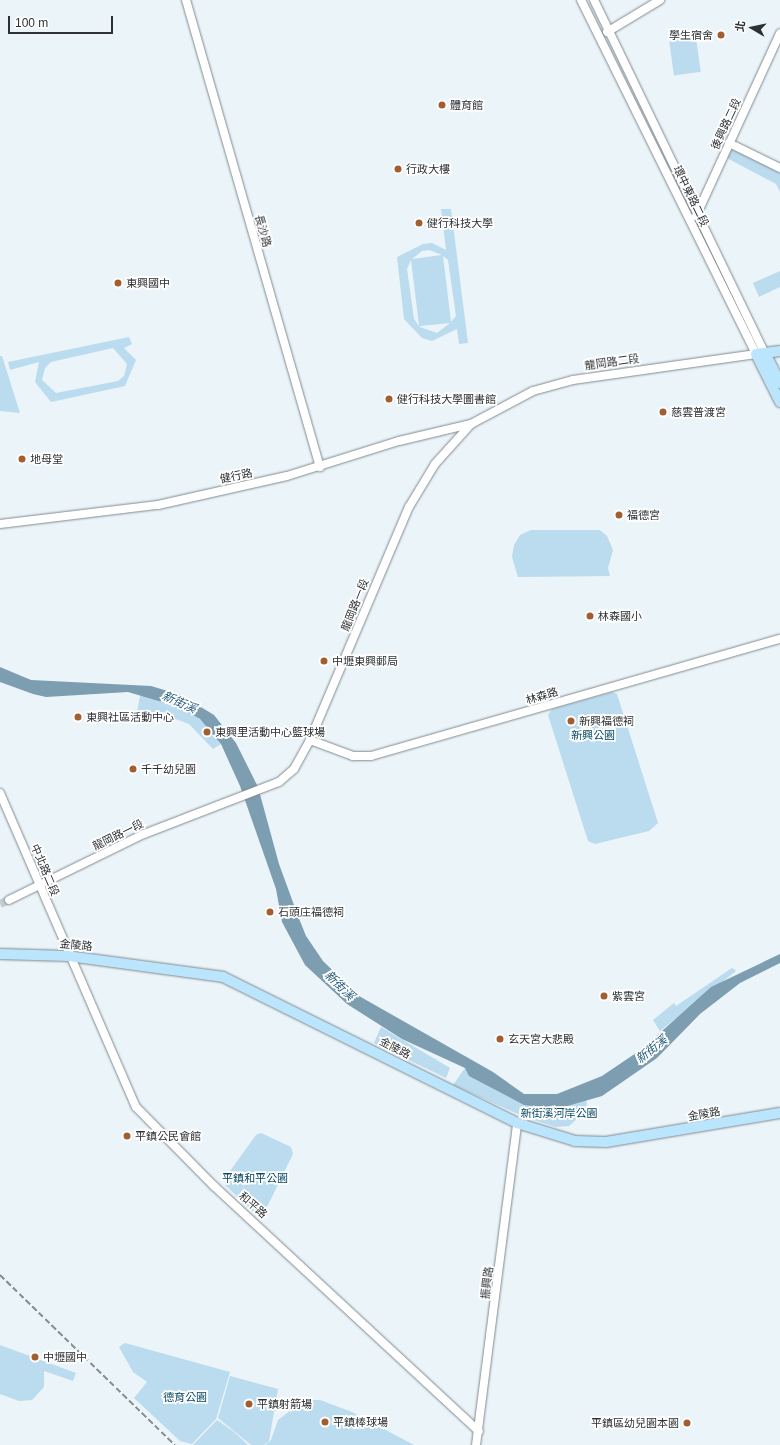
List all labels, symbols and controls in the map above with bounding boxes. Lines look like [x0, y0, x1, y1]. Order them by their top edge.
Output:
scale bar [10, 8, 115, 34]
north arrow [732, 8, 772, 48]
text: 100 m [15, 16, 48, 30]
text: 北 [733, 20, 747, 32]
place label: 學生宿舍 [669, 28, 713, 42]
marker: 學生宿舍 [716, 30, 726, 40]
street label: 後興路二段 [708, 96, 744, 152]
place label: 體育館 [450, 98, 483, 112]
marker: 體育館 [437, 100, 447, 110]
place label: 行政大樓 [406, 162, 450, 176]
street label: 環中東路二段 [671, 163, 711, 229]
marker: 行政大樓 [393, 164, 403, 174]
street label: 長沙路 [252, 213, 274, 249]
place label: 健行科技大學 [427, 216, 493, 230]
marker: 健行科技大學 [414, 218, 424, 228]
place label: 東興國中 [126, 276, 170, 290]
marker: 東興國中 [113, 278, 123, 288]
street label: 龍岡路二段 [584, 352, 640, 372]
place label: 健行科技大學圖書館 [397, 392, 496, 406]
marker: 健行科技大學圖書館 [384, 394, 394, 404]
place label: 慈雲普渡宮 [671, 405, 726, 419]
marker: 慈雲普渡宮 [658, 407, 668, 417]
place label: 地母堂 [30, 452, 63, 466]
marker: 地母堂 [17, 454, 27, 464]
street label: 健行路 [218, 466, 254, 486]
place label: 福德宮 [627, 508, 660, 522]
marker: 福德宮 [614, 510, 624, 520]
street label: 龍岡路一段 [339, 577, 371, 633]
place label: 林森國小 [598, 609, 642, 623]
marker: 林森國小 [585, 611, 595, 621]
place label: 中壢東興郵局 [332, 654, 398, 668]
marker: 中壢東興郵局 [319, 656, 329, 666]
street label: 林森路 [524, 685, 560, 707]
water label: 新街溪 [160, 689, 198, 717]
place label: 東興社區活動中心 [86, 710, 174, 724]
marker: 東興社區活動中心 [73, 712, 83, 722]
place label: 新興福德祠 [579, 714, 634, 728]
marker: 新興福德祠 [566, 716, 576, 726]
place label: 東興里活動中心籃球場 [215, 725, 325, 739]
marker: 東興里活動中心籃球場 [202, 727, 212, 737]
park label: 新興公園 [571, 728, 615, 742]
place label: 千千幼兒園 [141, 762, 196, 776]
marker: 千千幼兒園 [128, 764, 138, 774]
street label: 龍岡路一段 [90, 817, 146, 853]
street label: 中北路二段 [28, 842, 62, 898]
place label: 石頭庄福德祠 [278, 905, 344, 919]
marker: 石頭庄福德祠 [265, 907, 275, 917]
street label: 金陵路 [59, 937, 93, 953]
water label: 新街溪 [321, 968, 357, 1004]
place label: 紫雲宮 [612, 989, 645, 1003]
marker: 紫雲宮 [599, 991, 609, 1001]
place label: 玄天宮大悲殿 [508, 1032, 574, 1046]
water label: 新街溪 [633, 1033, 671, 1067]
marker: 玄天宮大悲殿 [495, 1034, 505, 1044]
street label: 金陵路 [377, 1035, 413, 1061]
street label: 金陵路 [687, 1105, 721, 1123]
park label: 新街溪河岸公園 [521, 1106, 597, 1120]
place label: 平鎮公民會館 [135, 1129, 201, 1143]
marker: 平鎮公民會館 [122, 1131, 132, 1141]
park label: 平鎮和平公園 [222, 1171, 288, 1185]
street label: 和平路 [236, 1189, 270, 1221]
street label: 振興路 [478, 1266, 496, 1300]
place label: 中壢國中 [43, 1350, 87, 1364]
marker: 中壢國中 [30, 1352, 40, 1362]
park label: 德育公園 [163, 1390, 207, 1404]
place label: 平鎮射箭場 [257, 1397, 312, 1411]
marker: 平鎮射箭場 [244, 1399, 254, 1409]
place label: 平鎮棒球場 [333, 1415, 388, 1429]
place label: 平鎮區幼兒園本園 [591, 1416, 679, 1430]
marker: 平鎮棒球場 [320, 1417, 330, 1427]
marker: 平鎮區幼兒園本園 [682, 1418, 692, 1428]

